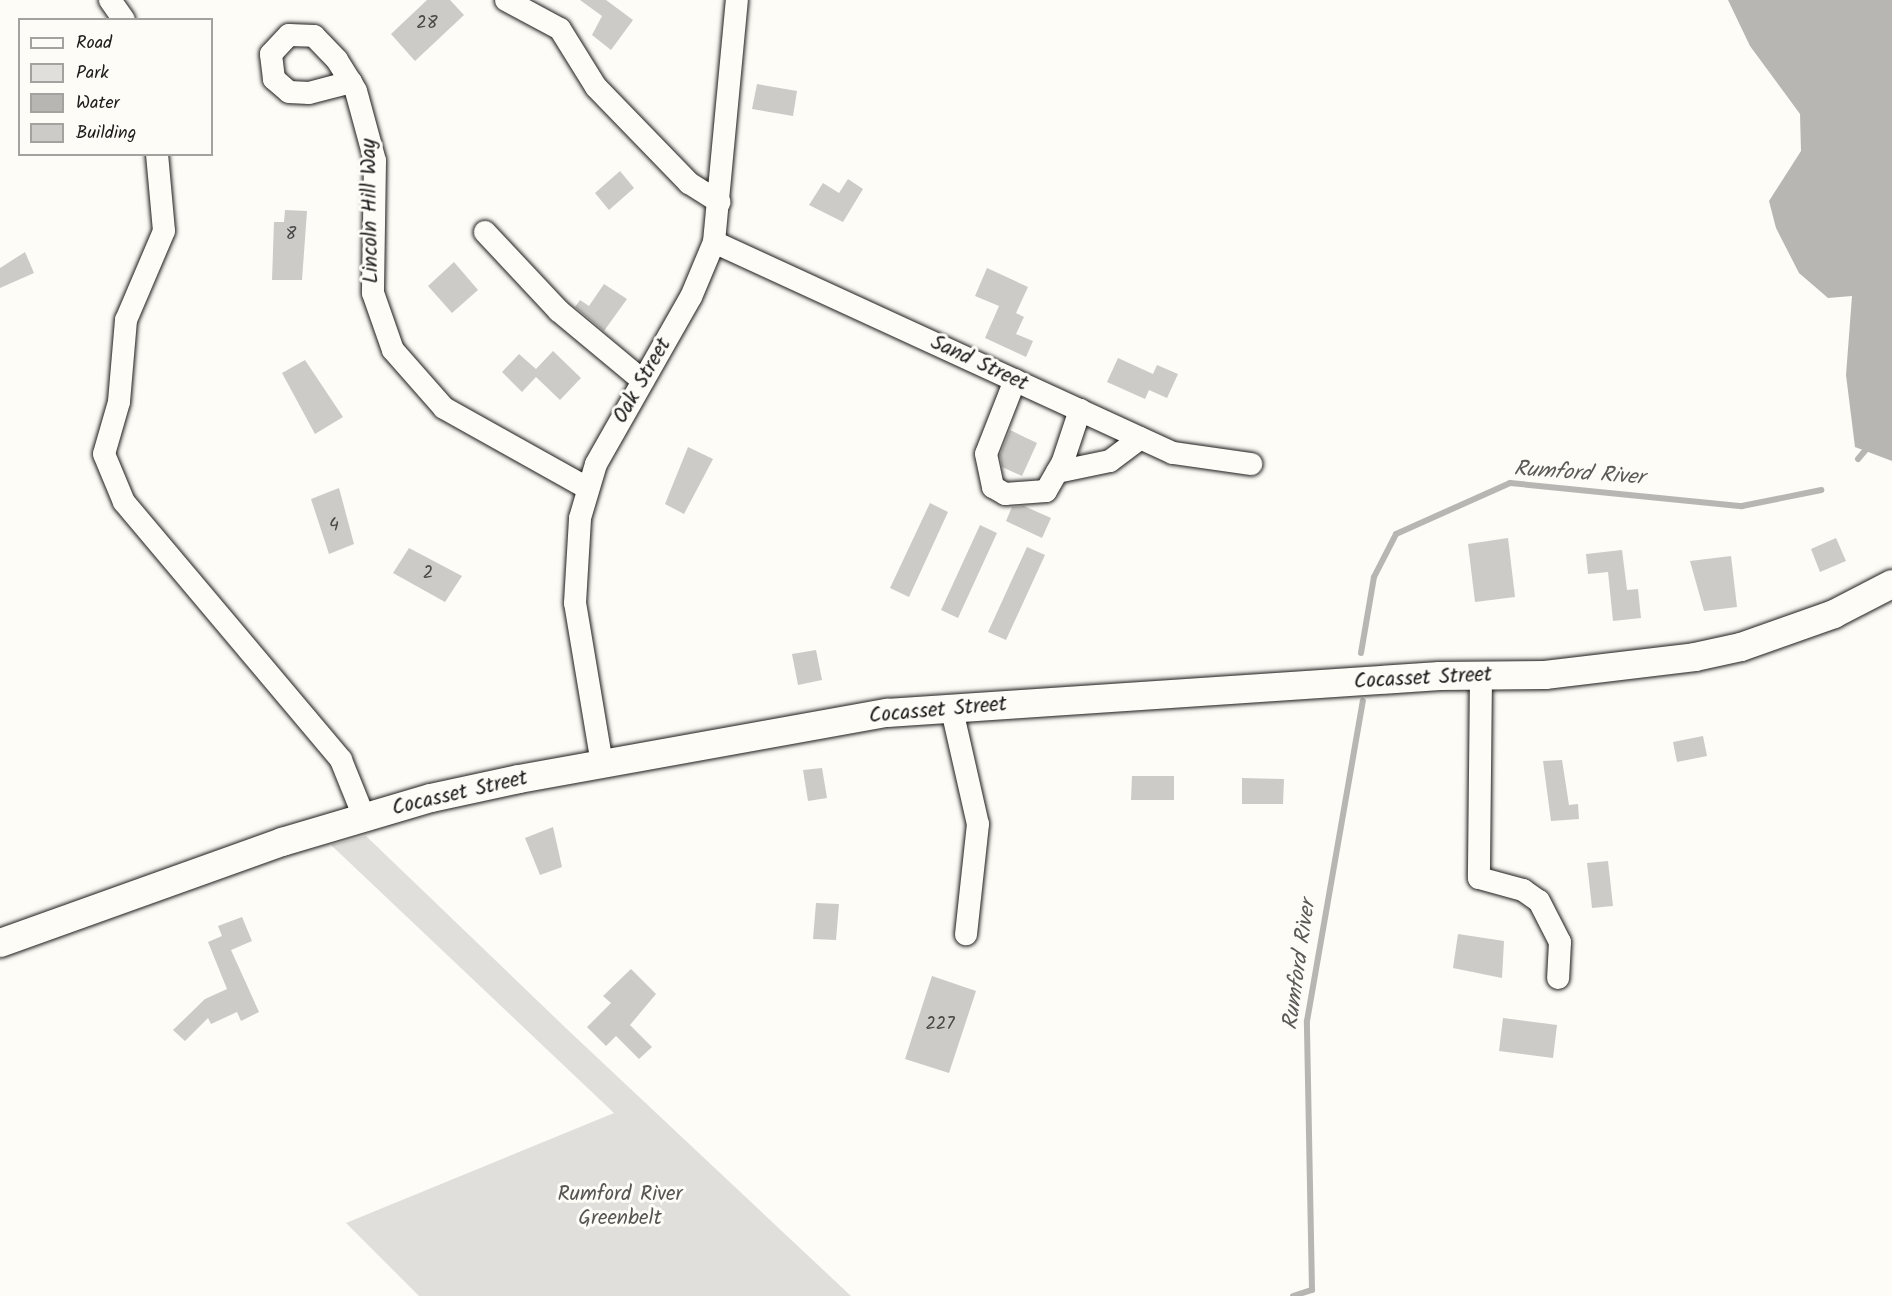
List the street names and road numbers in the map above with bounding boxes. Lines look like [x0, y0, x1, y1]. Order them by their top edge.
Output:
street label: Lincoln Hill Way [357, 138, 385, 284]
street label: Sand Street [926, 331, 1032, 397]
street label: Oak Street [609, 334, 677, 428]
street label: Cocasset Street [1353, 663, 1493, 695]
street label: Cocasset Street [868, 692, 1008, 730]
street label: Cocasset Street [390, 766, 530, 822]

